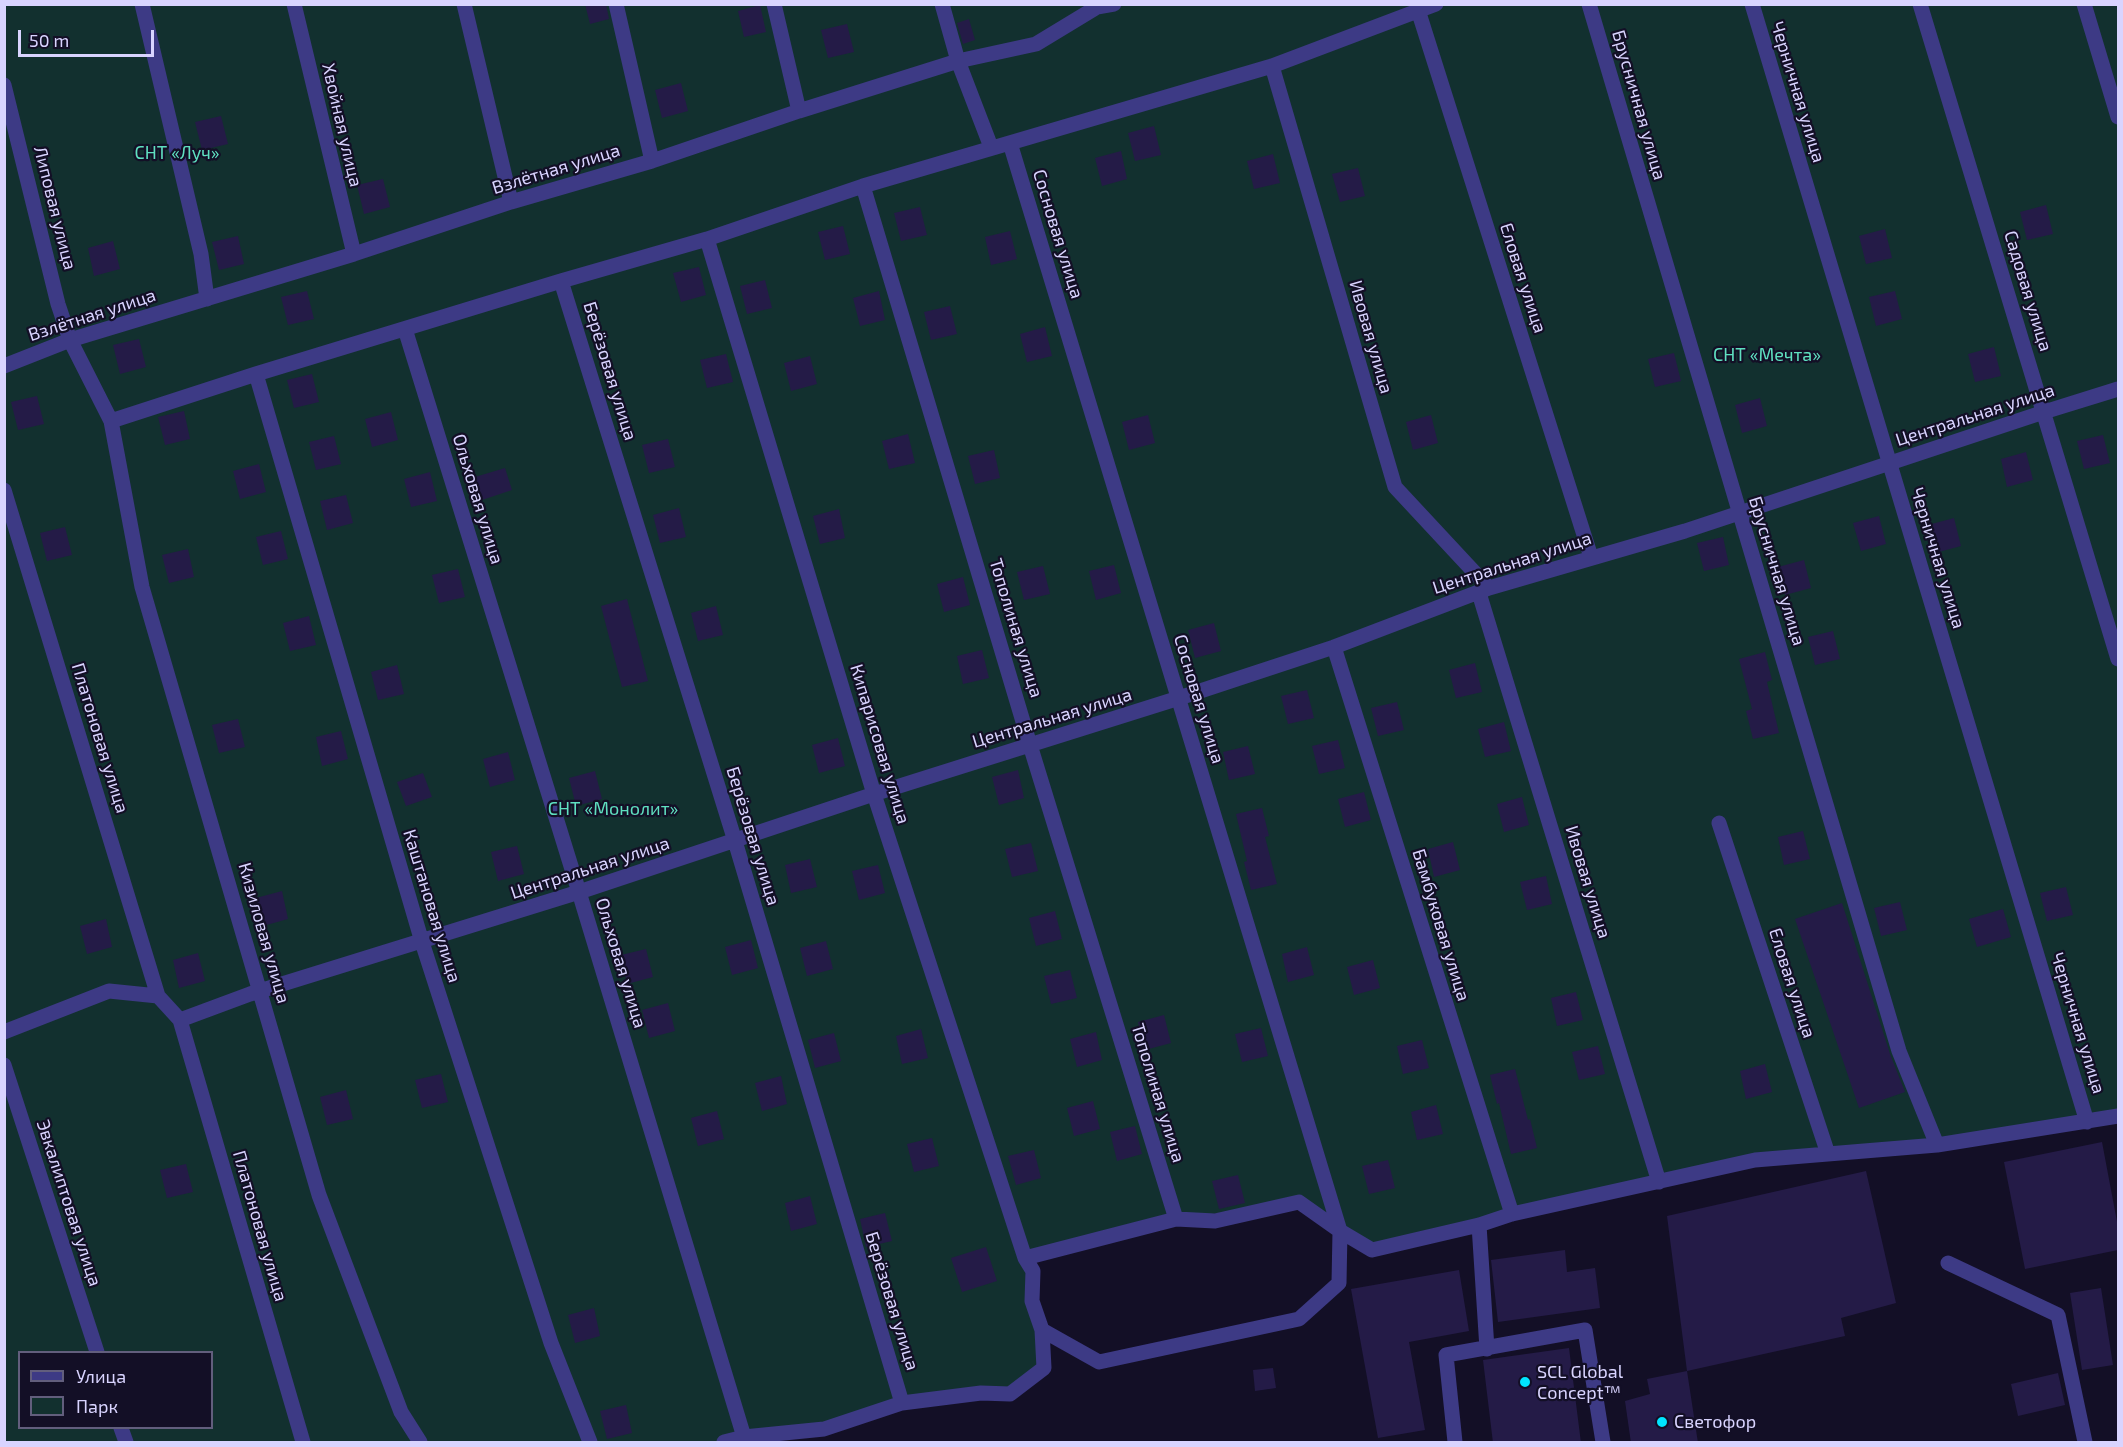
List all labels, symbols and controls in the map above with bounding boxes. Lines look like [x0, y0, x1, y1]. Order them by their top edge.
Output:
scale bar [21, 18, 158, 56]
street label: Черничная улица [1766, 19, 1830, 165]
street label: Брусничная улица [1607, 28, 1671, 182]
text: 50 m [29, 29, 69, 51]
street label: Хвойная улица [317, 61, 367, 189]
street label: Взлётная улица [489, 139, 623, 199]
park label: СНТ «Луч» [134, 142, 220, 164]
street label: Липовая улица [29, 144, 81, 272]
street label: Сосновая улица [1028, 167, 1088, 301]
street label: Еловая улица [1495, 220, 1551, 336]
street label: Садовая улица [1999, 228, 2057, 354]
street label: Ивовая улица [1345, 278, 1397, 396]
street label: Взлётная улица [25, 284, 159, 346]
street label: Берёзовая улица [579, 299, 641, 443]
park label: СНТ «Мечта» [1713, 344, 1821, 366]
street label: Центральная улица [1893, 379, 2057, 451]
street label: Ольховая улица [448, 431, 508, 567]
street label: Черничная улица [1906, 485, 1970, 631]
street label: Брусничная улица [1744, 494, 1810, 648]
street label: Центральная улица [1430, 527, 1594, 599]
street label: Тополиная улица [985, 556, 1047, 700]
street label: Сосновая улица [1169, 632, 1229, 766]
street label: Платоновая улица [67, 660, 133, 816]
street label: Кипарисовая улица [845, 662, 915, 826]
street label: Центральная улица [970, 683, 1134, 753]
street label: Берёзовая улица [722, 764, 784, 908]
park label: СНТ «Монолит» [548, 798, 678, 820]
street label: Ивовая улица [1561, 823, 1615, 941]
street label: Каштановая улица [398, 827, 466, 985]
street label: Центральная улица [508, 832, 672, 904]
street label: Бамбуковая улица [1408, 846, 1474, 1004]
street label: Кизиловая улица [234, 860, 294, 1006]
street label: Ольховая улица [591, 895, 651, 1031]
street label: Еловая улица [1764, 925, 1820, 1041]
street label: Черничная улица [2046, 950, 2110, 1096]
street label: Тополиная улица [1127, 1021, 1189, 1165]
street label: Эвкалиптовая улица [32, 1117, 106, 1289]
street label: Платоновая улица [228, 1148, 292, 1304]
street label: Берёзовая улица [861, 1229, 923, 1373]
legend [18, 1351, 213, 1429]
place label: SCL Global Concept™ [1537, 1361, 1623, 1404]
text: Улица [76, 1365, 126, 1387]
marker: SCL Global Concept™ [1518, 1375, 1532, 1389]
text: Парк [76, 1395, 118, 1417]
place label: Светофор [1674, 1411, 1756, 1433]
marker: Светофор [1655, 1415, 1669, 1429]

